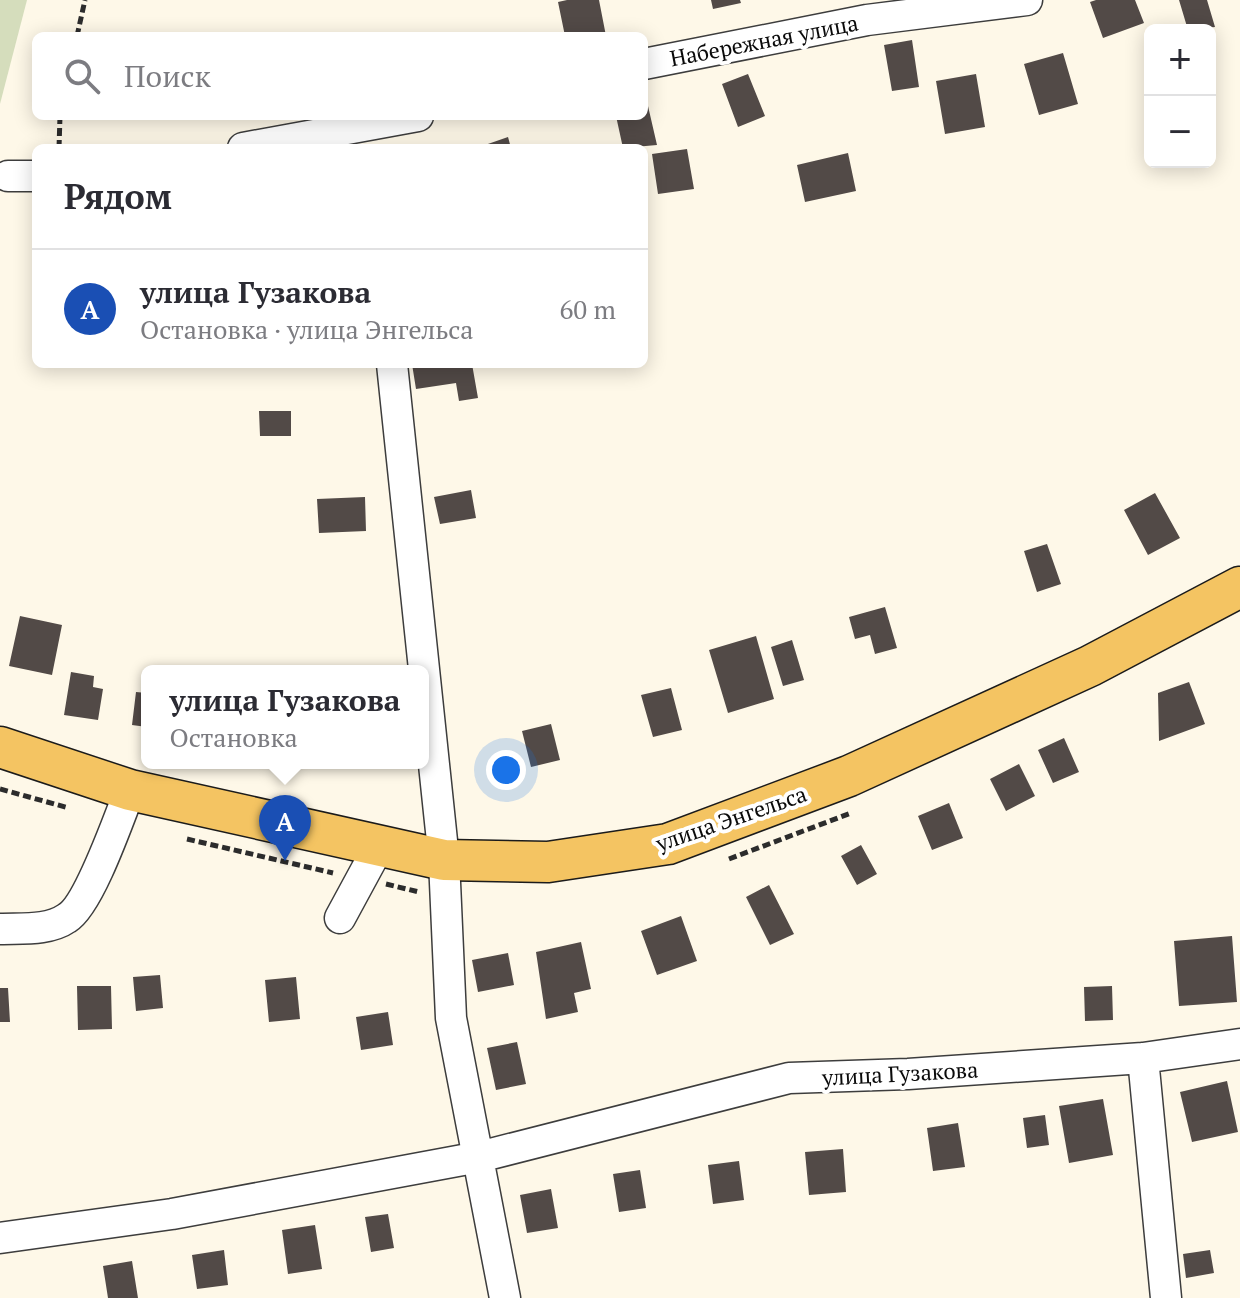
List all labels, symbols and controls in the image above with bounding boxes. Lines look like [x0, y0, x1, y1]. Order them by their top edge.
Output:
street label: Набережная улица [667, 8, 861, 72]
map controls [1144, 24, 1216, 168]
button: + [1144, 24, 1216, 96]
search box [32, 32, 648, 120]
icon: search [60, 54, 104, 98]
text: Поиск [124, 56, 211, 96]
button: − [1144, 96, 1216, 168]
text: Рядом [64, 174, 172, 219]
text: улица Гузакова [140, 272, 371, 312]
text: A [81, 292, 99, 326]
text: 60 m [560, 292, 616, 326]
text: Остановка · улица Энгельса [140, 312, 473, 346]
popup [141, 665, 429, 769]
text: улица Гузакова [169, 680, 401, 720]
text: Остановка [169, 720, 298, 754]
your location [486, 750, 526, 790]
street label: улица Энгельса [651, 779, 810, 858]
pin: A [259, 795, 311, 861]
street label: улица Гузакова [820, 1054, 979, 1092]

